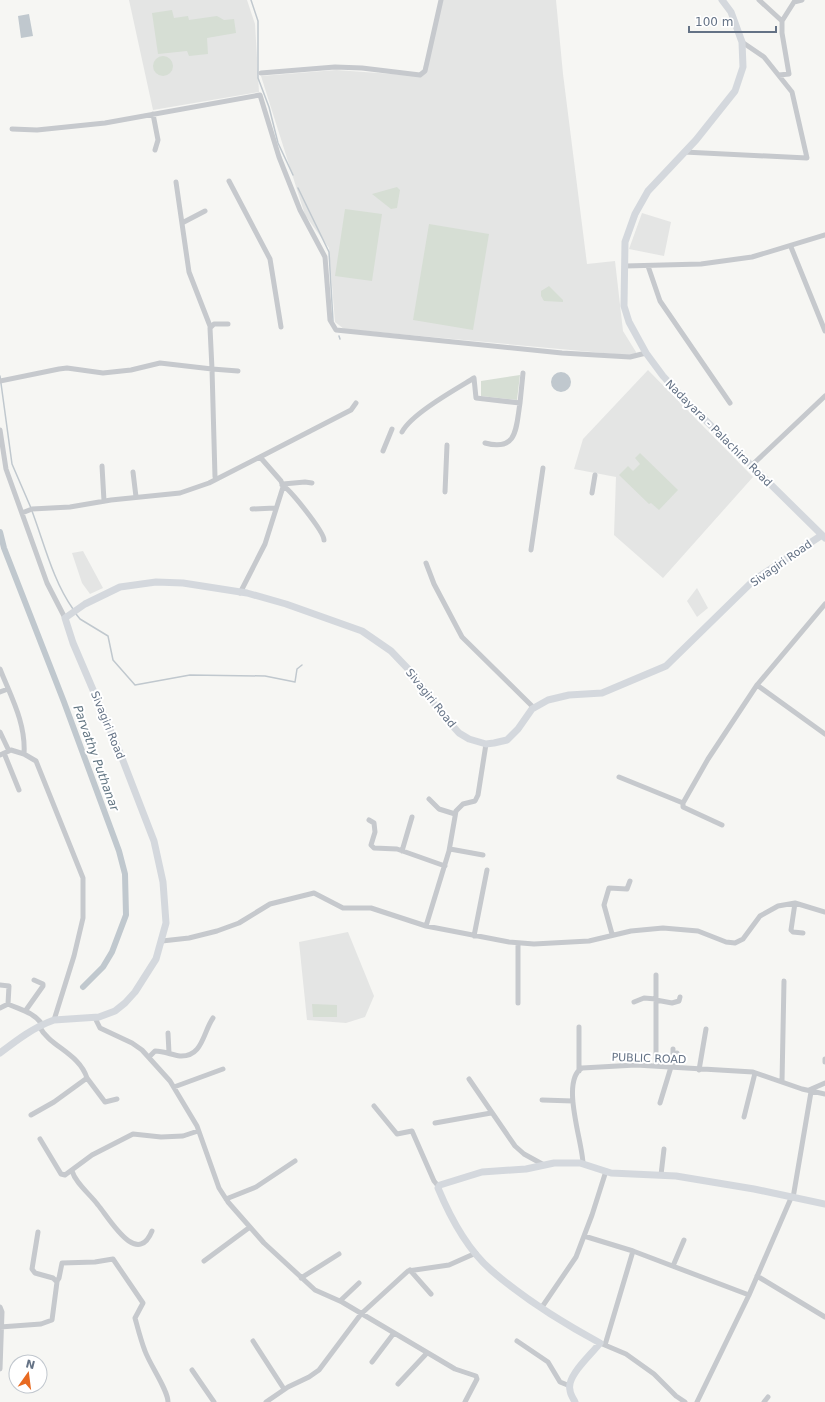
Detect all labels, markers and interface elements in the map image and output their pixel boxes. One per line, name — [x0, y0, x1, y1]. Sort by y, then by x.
scale bar — [689, 8, 776, 34]
text: 100 m — [695, 15, 733, 29]
street label: Nadayara - Palachira Road — [663, 377, 775, 489]
street label: Sivagiri Road — [748, 537, 815, 589]
street label: Sivagiri Road — [403, 666, 458, 730]
street label: Sivagiri Road — [88, 689, 127, 761]
water label: Parvathy Puthanar — [70, 703, 122, 814]
street label: PUBLIC ROAD — [611, 1051, 687, 1066]
north arrow — [8, 1354, 48, 1394]
text: N — [24, 1357, 36, 1372]

